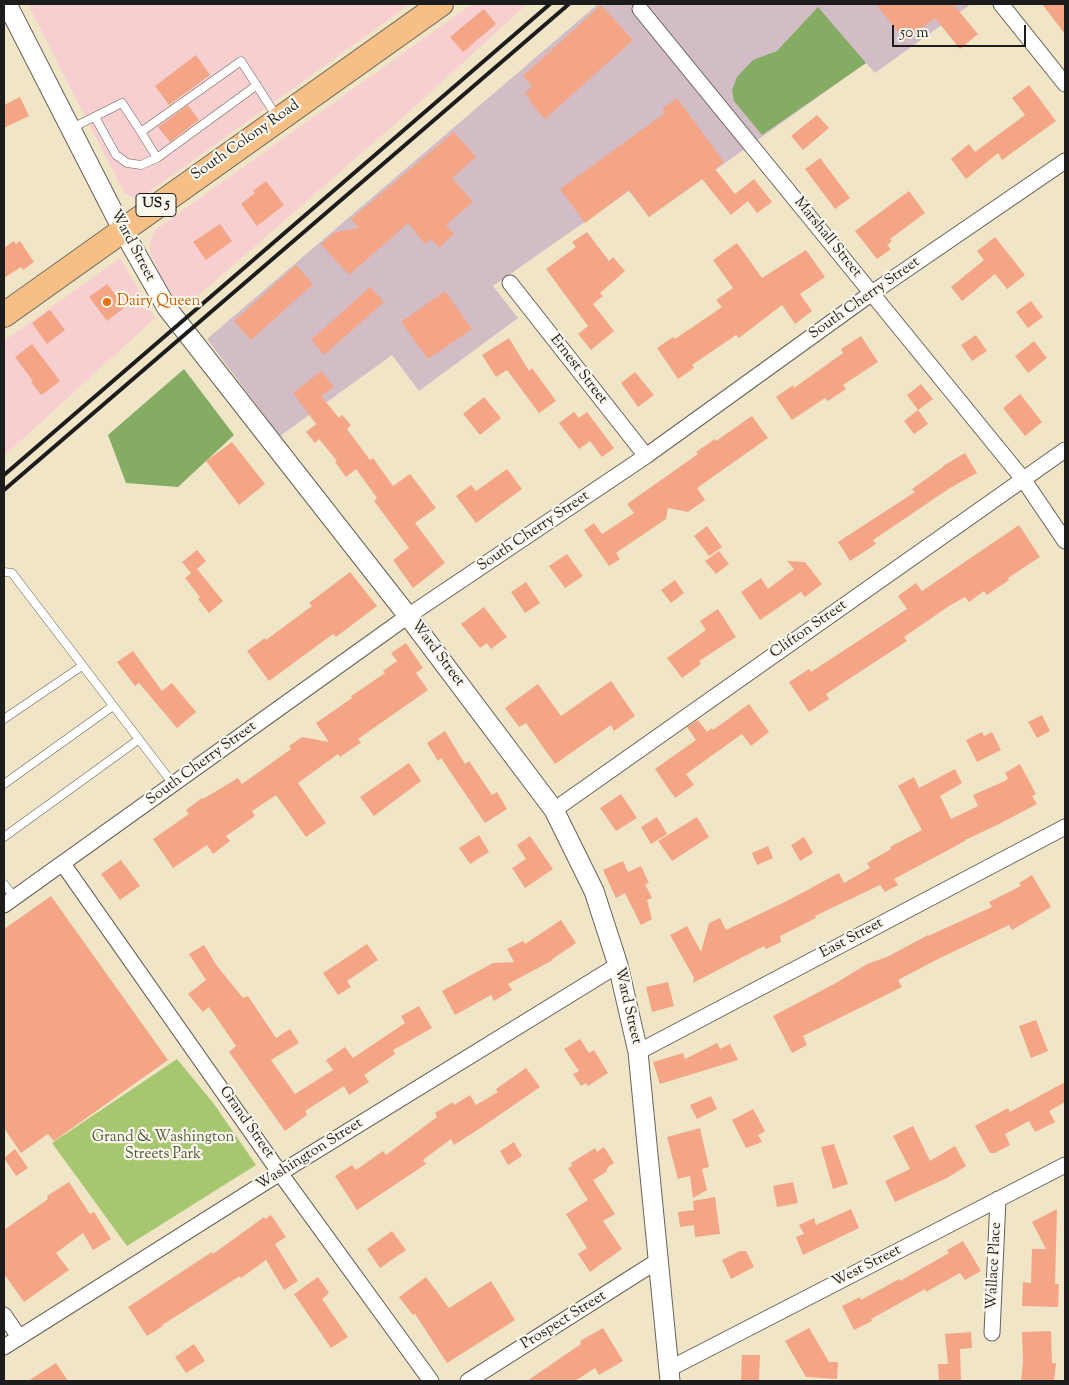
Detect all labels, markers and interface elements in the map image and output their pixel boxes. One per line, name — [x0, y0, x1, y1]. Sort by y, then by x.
scale bar — [894, 15, 1028, 47]
text: 50 m — [900, 23, 929, 44]
street label: South Colony Road — [189, 97, 303, 185]
road number: US 5 — [136, 194, 176, 216]
street label: Marshall Street — [789, 194, 865, 282]
street label: Ward Street — [106, 207, 158, 285]
street label: South Cherry Street — [806, 254, 924, 344]
place label: Dairy Queen — [117, 293, 200, 311]
marker: Dairy Queen — [101, 296, 113, 308]
street label: Ernest Street — [545, 332, 611, 408]
street label: South Cherry Street — [475, 488, 593, 576]
street label: Clifton Street — [767, 597, 851, 663]
street label: Ward Street — [406, 617, 468, 691]
street label: South Cherry Street — [144, 718, 260, 810]
street label: East Street — [817, 915, 887, 963]
street label: Ward Street — [609, 966, 645, 1046]
street label: Grand Street — [215, 1083, 277, 1163]
street label: Washington Street — [254, 1115, 366, 1195]
park label: Grand & Washington Streets Park — [92, 1129, 234, 1164]
street label: Wallace Place — [984, 1222, 1006, 1310]
street label: West Street — [829, 1242, 905, 1292]
street label: Prospect Street — [518, 1288, 610, 1354]

